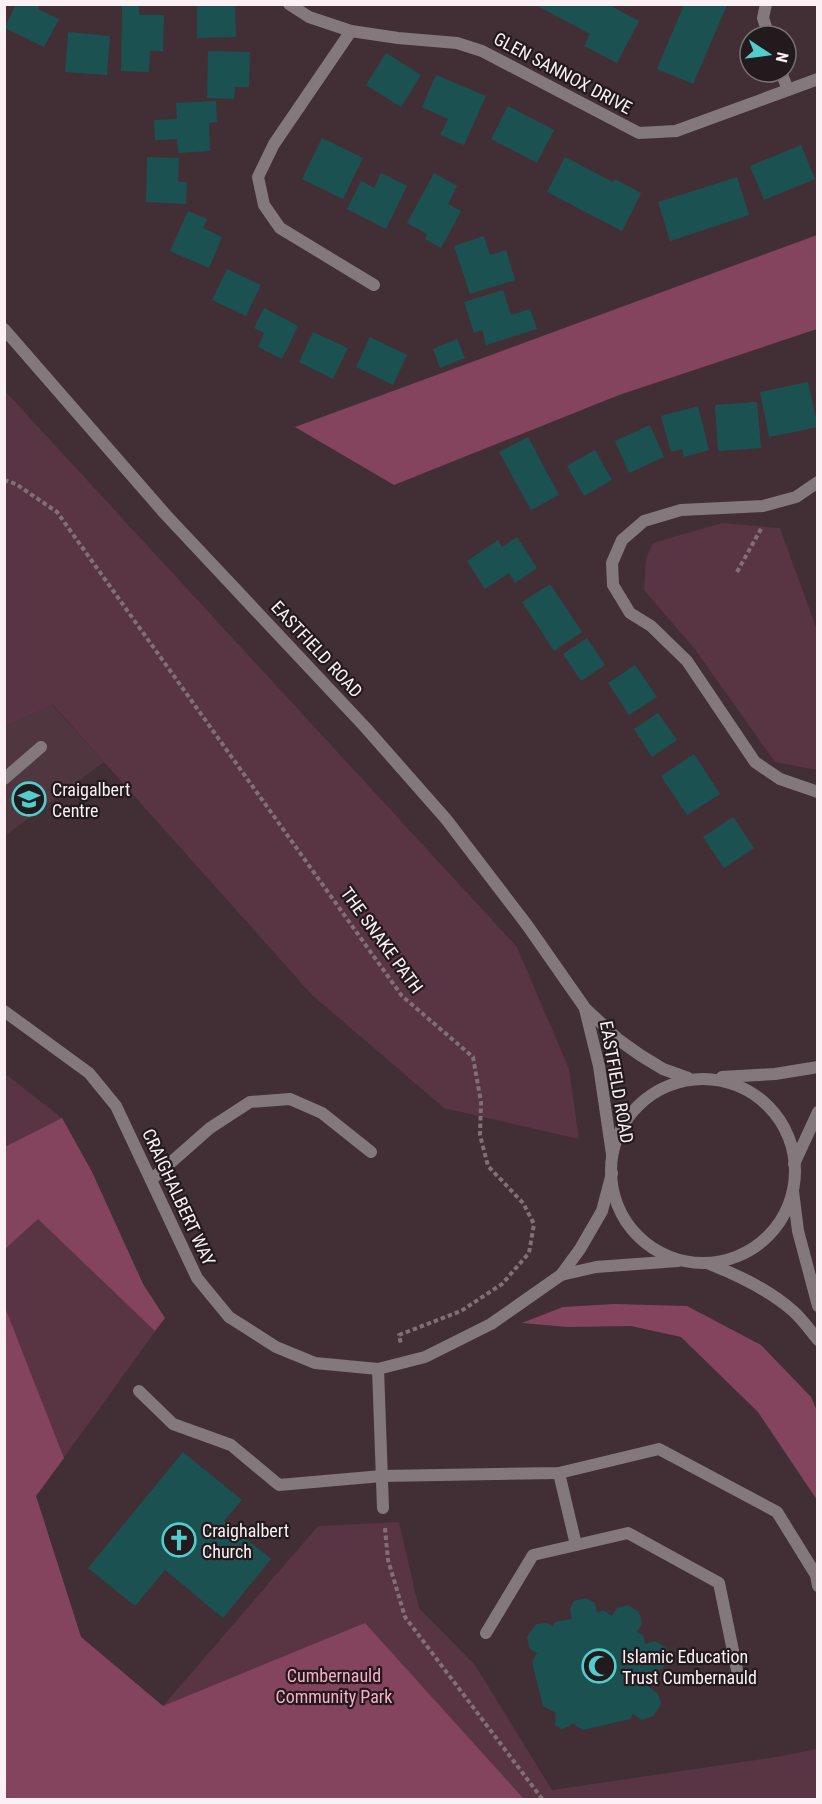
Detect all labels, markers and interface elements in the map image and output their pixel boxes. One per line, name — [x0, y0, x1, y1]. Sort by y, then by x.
north arrow — [738, 24, 798, 84]
street label: GLEN SANNOX DRIVE — [490, 28, 636, 118]
text: N — [772, 50, 792, 64]
street label: EASTFIELD ROAD — [267, 597, 367, 701]
place label: Craigalbert Centre — [52, 779, 130, 821]
school or university icon: Craigalbert Centre — [11, 781, 47, 817]
street label: THE SNAKE PATH — [336, 883, 428, 997]
street label: EASTFIELD ROAD — [596, 1019, 638, 1145]
street label: CRAIGHALBERT WAY — [138, 1125, 220, 1269]
place label: Craighalbert Church — [202, 1520, 289, 1562]
church icon: Craighalbert Church — [161, 1522, 197, 1558]
place label: Islamic Education Trust Cumbernauld — [622, 1646, 757, 1688]
mosque icon: Islamic Education Trust Cumbernauld — [581, 1648, 617, 1684]
park label: Cumbernauld Community Park — [276, 1665, 392, 1707]

